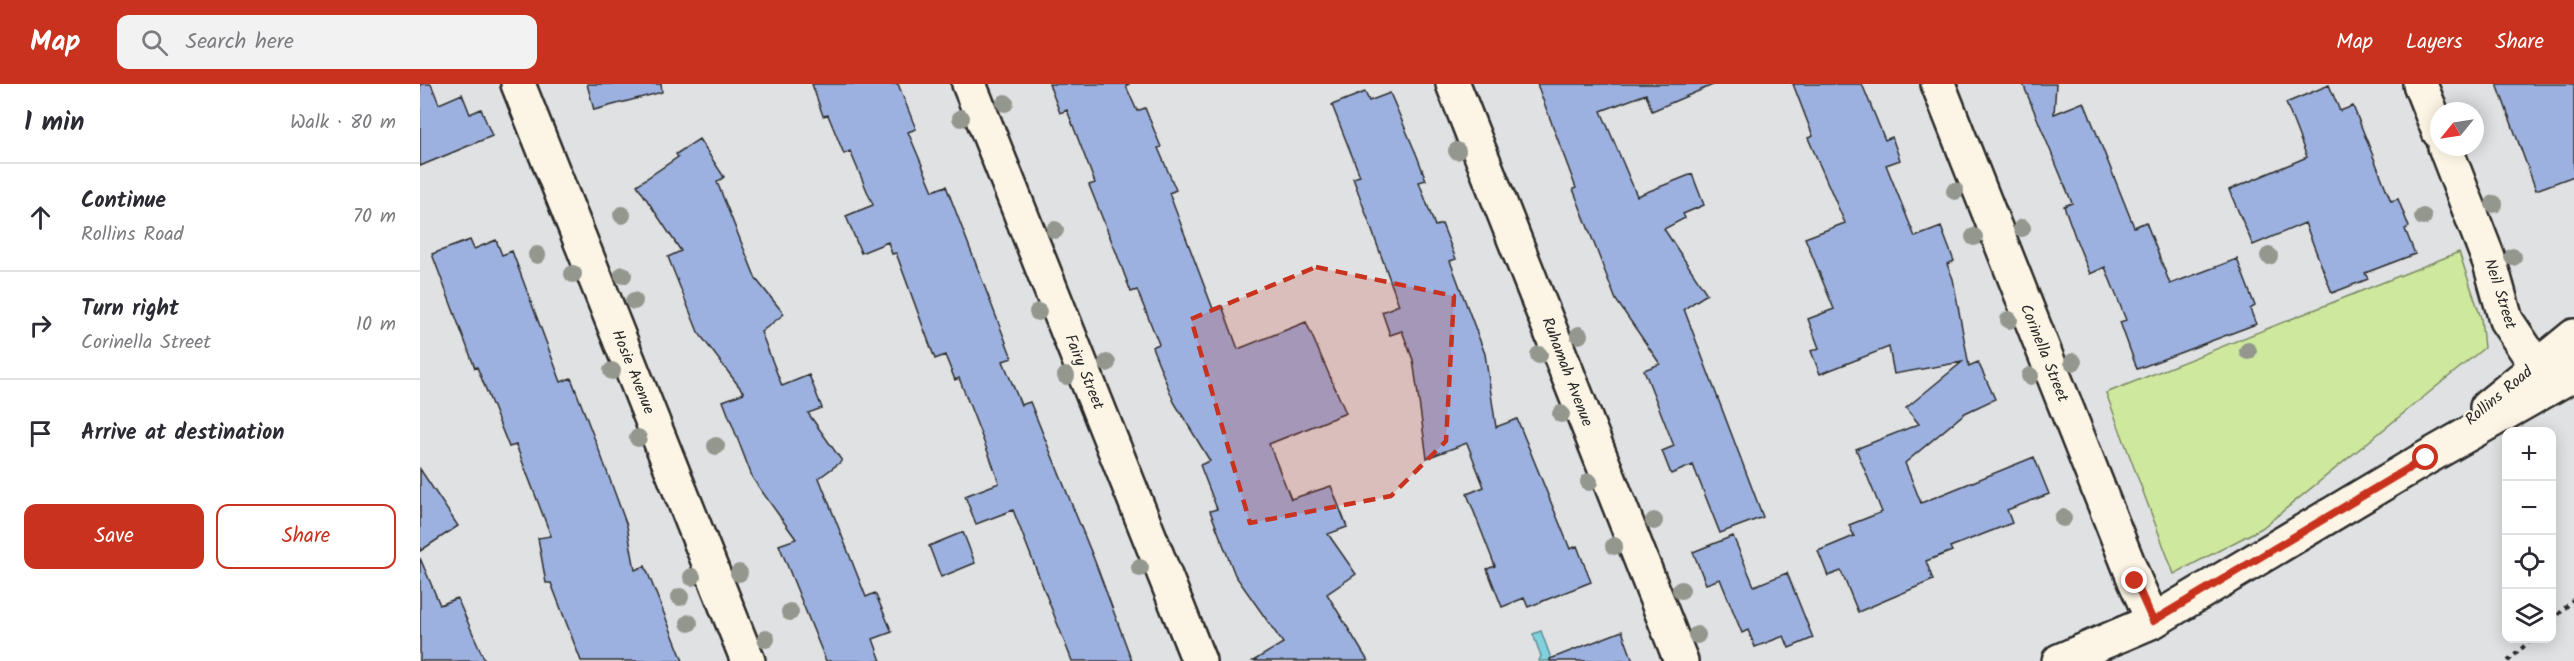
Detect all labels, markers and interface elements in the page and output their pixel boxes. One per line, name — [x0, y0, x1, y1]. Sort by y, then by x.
search box — [117, 15, 537, 69]
text: Map — [30, 20, 81, 65]
text: Search here — [186, 25, 294, 60]
icon: search — [138, 26, 171, 59]
text: Map — [2336, 26, 2373, 59]
text: Layers — [2406, 26, 2462, 59]
text: Share — [2495, 26, 2544, 59]
text: 1 min — [24, 102, 84, 144]
north arrow — [2430, 102, 2484, 156]
text: Walk · 80 m — [290, 107, 396, 139]
text: Continue — [81, 184, 166, 219]
icon: ahead — [24, 201, 57, 234]
text: 70 m — [353, 201, 396, 233]
text: Rollins Road — [81, 219, 184, 251]
street label: Neil Street — [2477, 256, 2523, 333]
text: Turn right — [81, 292, 179, 327]
street label: Corinella Street — [2013, 300, 2075, 407]
icon: right — [24, 309, 57, 342]
text: 10 m — [356, 309, 396, 341]
street label: Ruhamah Avenue — [1535, 314, 1599, 430]
street label: Hosie Avenue — [605, 326, 661, 418]
text: Corinella Street — [81, 327, 211, 359]
street label: Fairy Street — [1058, 330, 1111, 414]
street label: Rollins Road — [2460, 359, 2539, 432]
text: Arrive at destination — [81, 416, 284, 451]
icon: arrive — [24, 417, 57, 450]
map controls — [2502, 427, 2556, 643]
button: + — [2502, 427, 2556, 481]
route start — [2412, 444, 2438, 470]
button: − — [2502, 481, 2556, 535]
button: Save — [24, 504, 204, 569]
button: Share — [216, 504, 396, 569]
button: locate — [2502, 535, 2556, 589]
route end — [2121, 567, 2147, 593]
button: layers — [2502, 589, 2556, 643]

